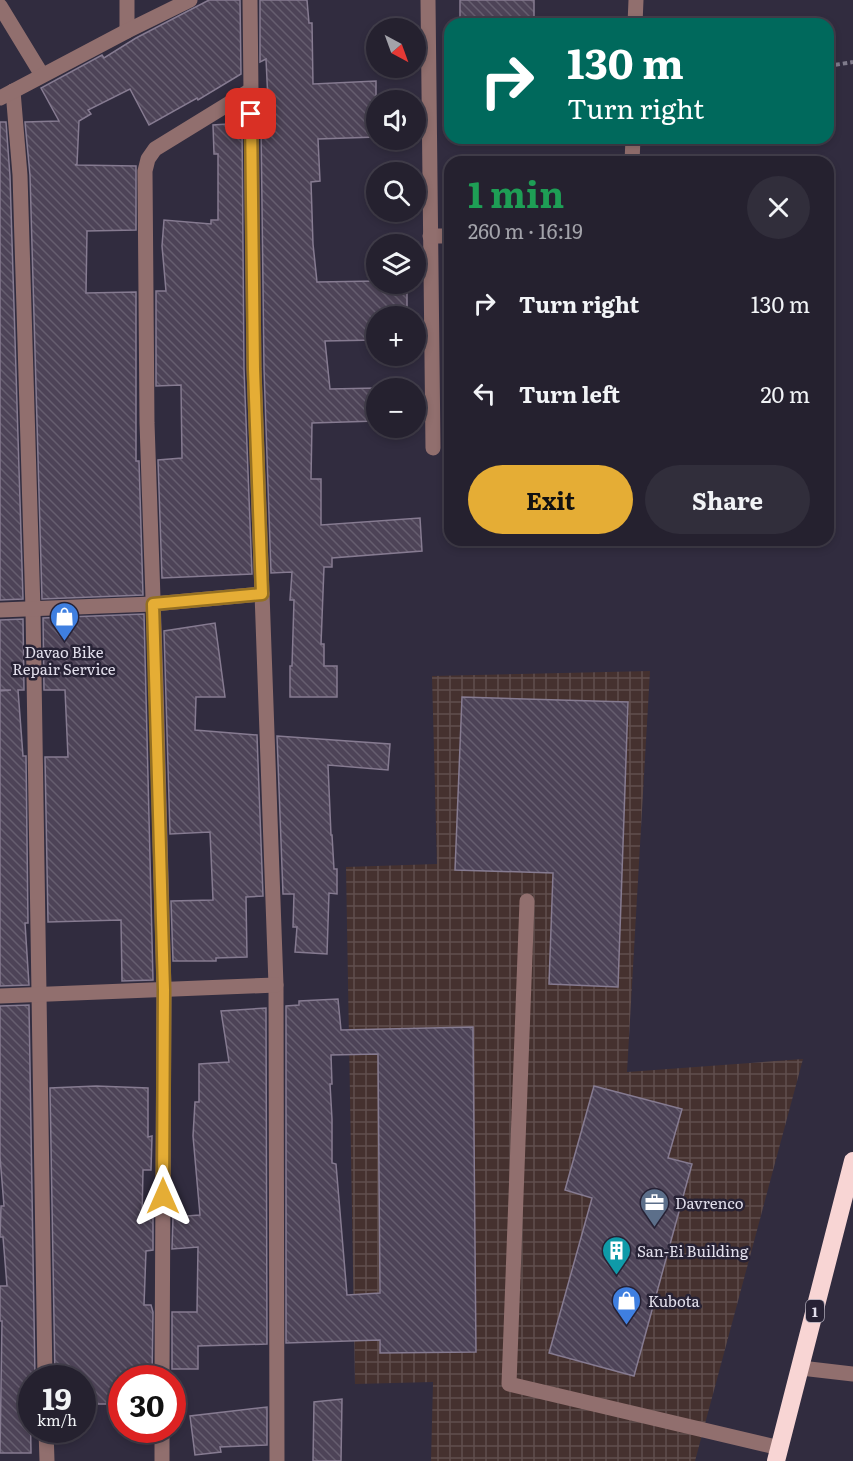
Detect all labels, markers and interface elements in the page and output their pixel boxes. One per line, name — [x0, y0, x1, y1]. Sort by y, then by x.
north arrow — [366, 18, 426, 78]
map controls — [366, 18, 426, 438]
text: 130 m — [567, 30, 684, 92]
icon: right — [468, 42, 546, 120]
text: Turn right — [567, 87, 704, 127]
pin — [225, 88, 276, 139]
button: sound — [366, 90, 426, 150]
icon: arrive — [234, 97, 267, 130]
button: search — [366, 162, 426, 222]
text: 1 min — [468, 166, 564, 219]
button: close — [747, 176, 810, 239]
text: 260 m · 16:19 — [468, 215, 583, 245]
button: layers — [366, 234, 426, 294]
icon: right — [468, 287, 501, 320]
text: Turn right — [519, 287, 639, 320]
text: 130 m — [751, 287, 810, 320]
button: + — [366, 306, 426, 366]
icon: left — [468, 377, 501, 410]
text: Turn left — [519, 377, 620, 410]
text: 20 m — [760, 377, 810, 410]
button: − — [366, 378, 426, 438]
button: Exit — [468, 465, 633, 534]
button: Share — [645, 465, 810, 534]
shop icon: Davao Bike Repair Service — [48, 600, 80, 642]
place label: Davao Bike Repair Service — [12, 640, 116, 680]
position arrow — [131, 1164, 195, 1228]
office icon: Davrenco — [638, 1186, 670, 1228]
place label: Davrenco — [675, 1191, 744, 1214]
building icon: San-Ei Building — [600, 1234, 632, 1276]
place label: San-Ei Building — [637, 1239, 749, 1262]
shop icon: Kubota — [611, 1284, 643, 1326]
place label: Kubota — [648, 1289, 700, 1312]
road number: 1 — [806, 1300, 824, 1322]
speed limit sign: 30 — [108, 1365, 186, 1443]
text: 19 — [42, 1375, 72, 1419]
text: km/h — [37, 1408, 77, 1431]

